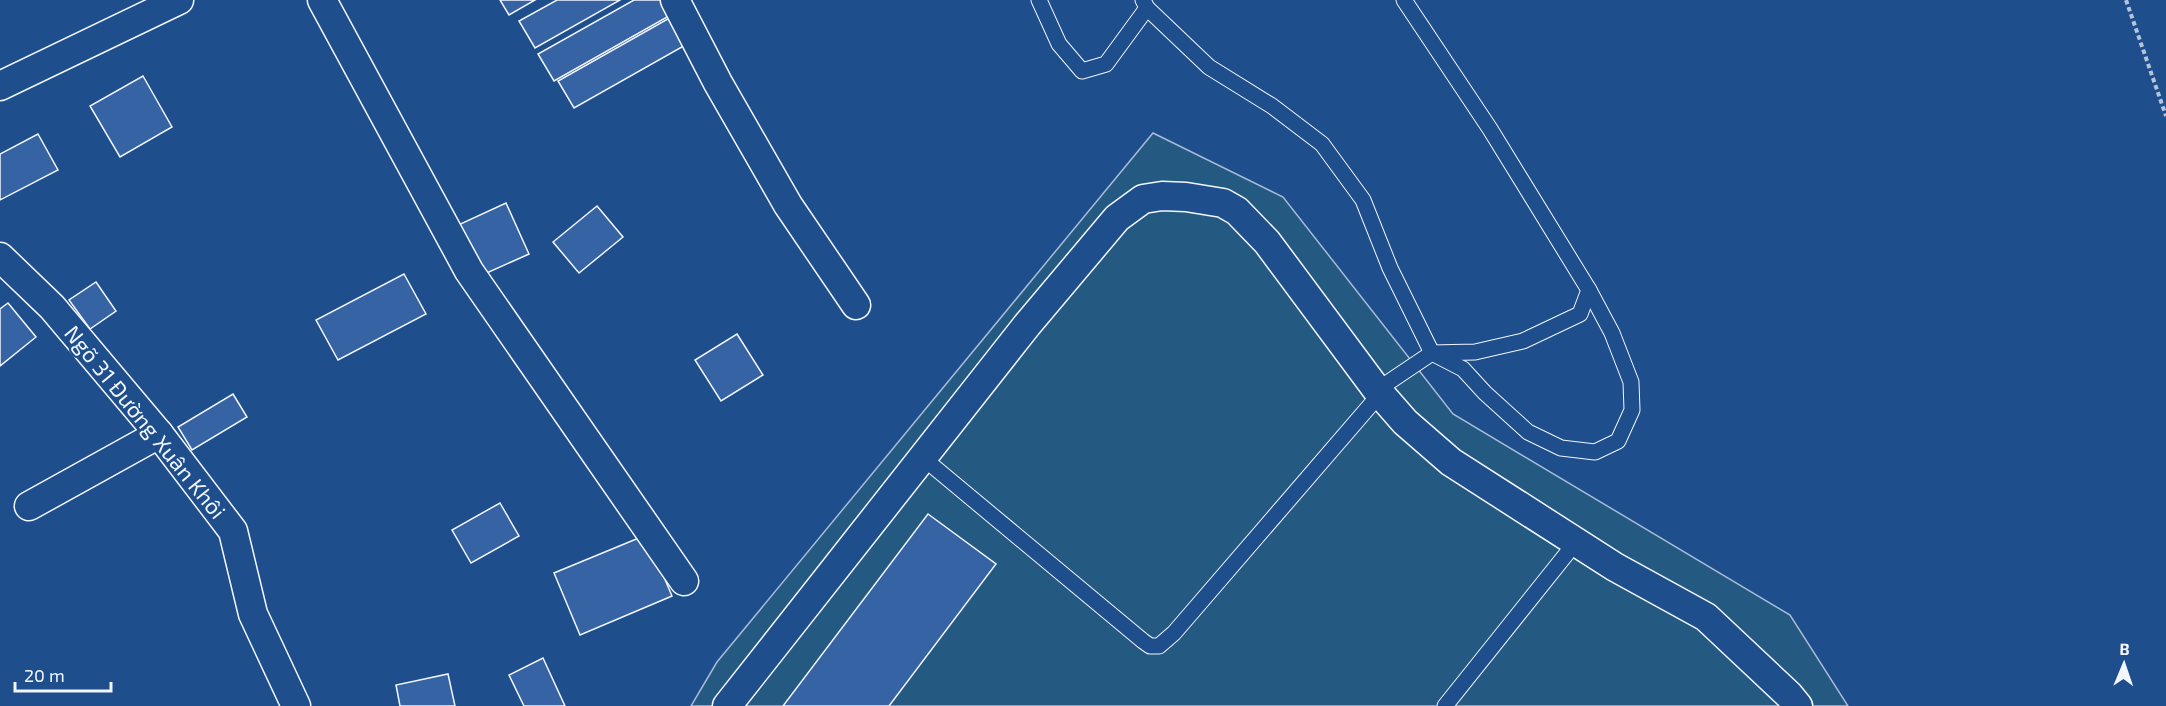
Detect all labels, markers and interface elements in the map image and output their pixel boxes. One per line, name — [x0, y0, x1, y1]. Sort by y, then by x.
street label: Ngõ 31 Đường Xuân Khôi — [60, 320, 232, 523]
north arrow — [2094, 634, 2154, 694]
text: B — [2119, 639, 2130, 658]
scale bar — [15, 655, 111, 693]
text: 20 m — [24, 664, 65, 686]

